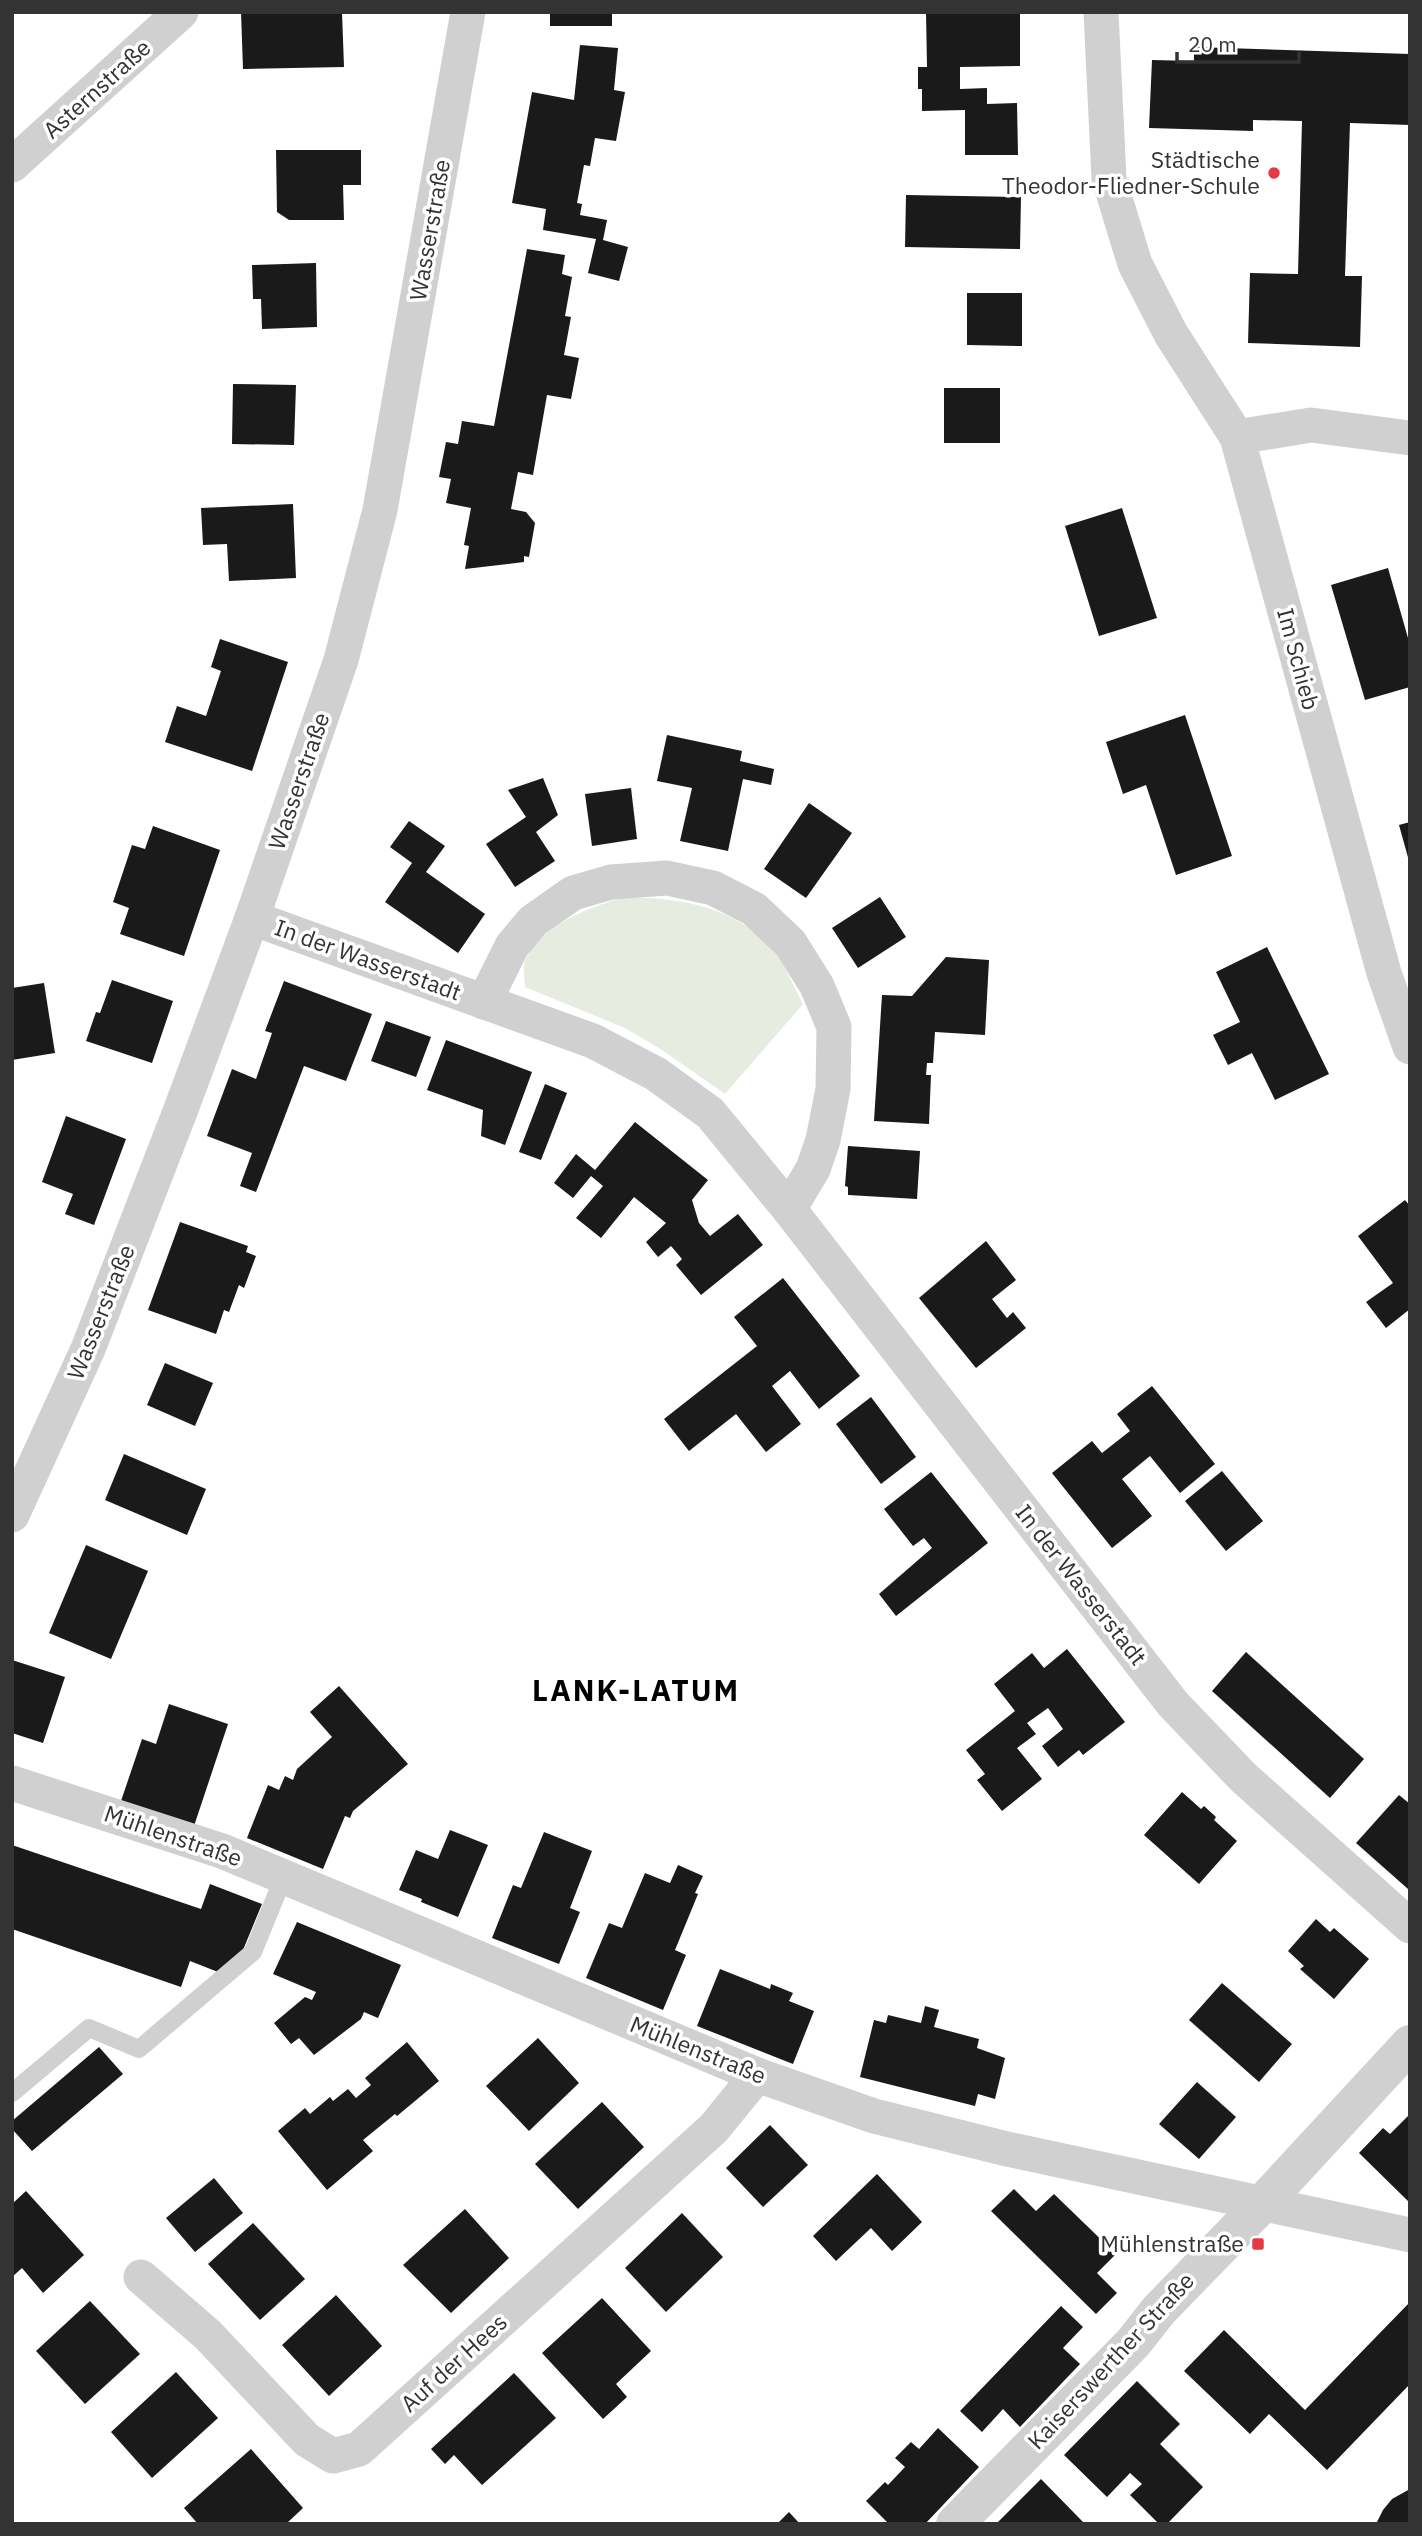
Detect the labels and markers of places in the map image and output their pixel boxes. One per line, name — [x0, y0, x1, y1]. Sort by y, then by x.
place label: Städtische Theodor-Fliedner-Schule — [1002, 144, 1260, 200]
marker: Städtische Theodor-Fliedner-Schule — [1266, 165, 1282, 181]
place label: Mühlenstraße — [1100, 2228, 1244, 2258]
marker: Mühlenstraße — [1250, 2236, 1266, 2252]

